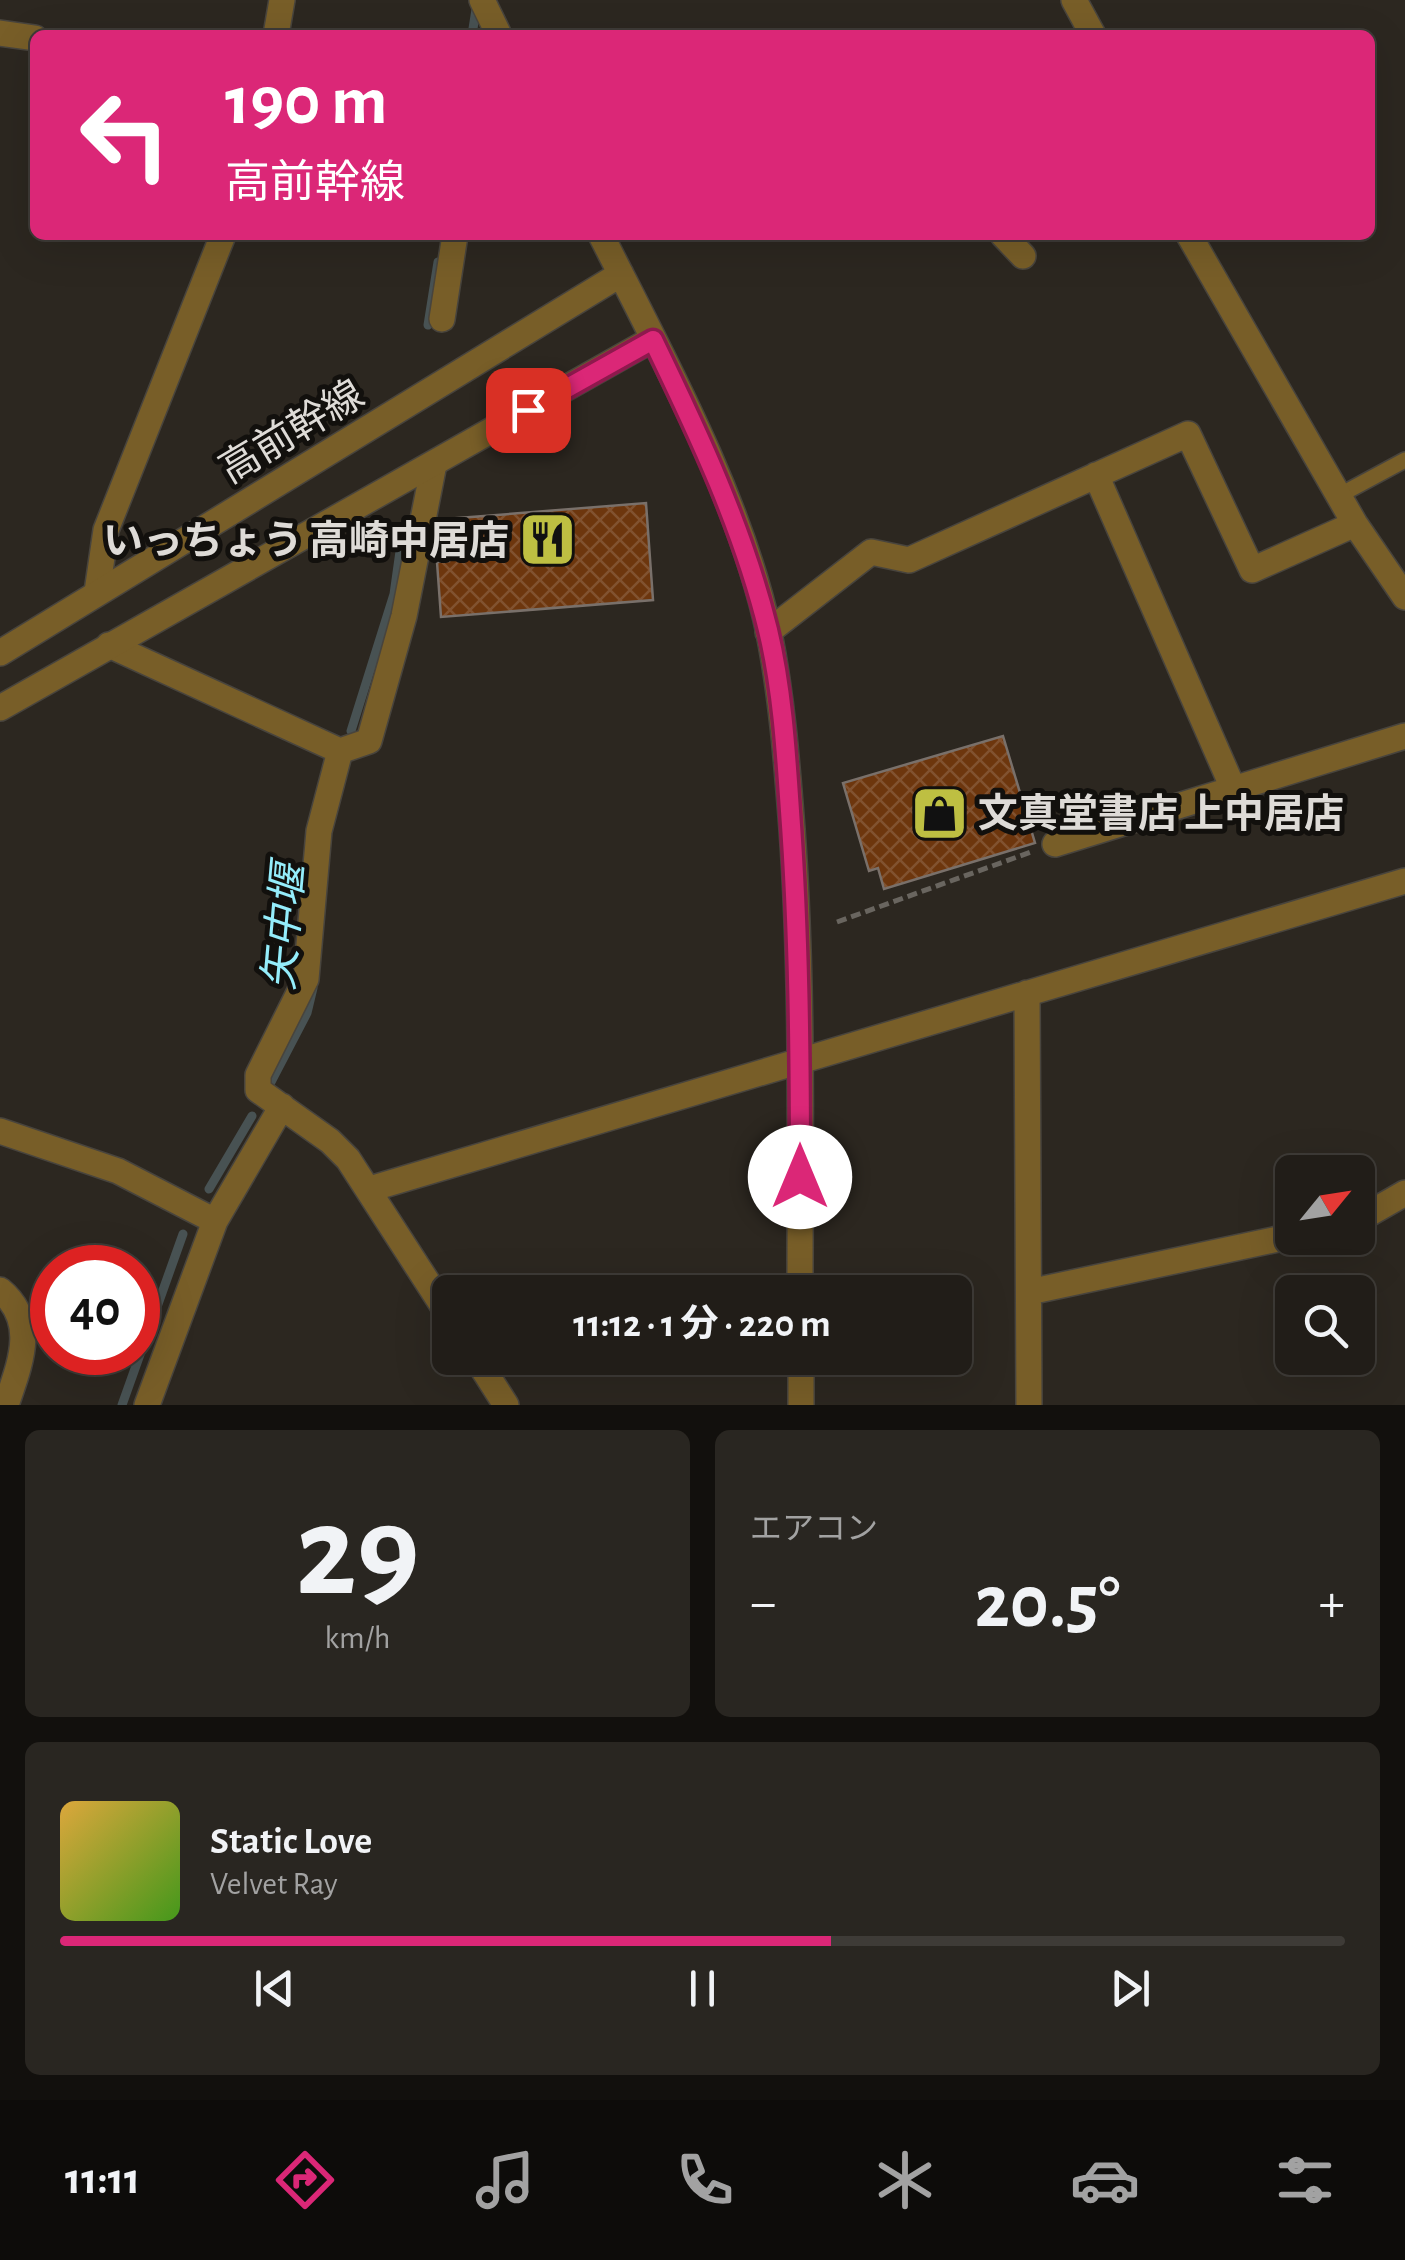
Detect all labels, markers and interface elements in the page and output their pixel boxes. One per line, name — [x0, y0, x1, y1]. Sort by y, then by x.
text: 190 m — [225, 67, 388, 137]
icon: left — [60, 70, 190, 200]
text: 高前幹線 — [225, 161, 405, 206]
pin — [486, 368, 571, 453]
street label: 高前幹線 — [212, 373, 371, 491]
icon: arrive — [501, 383, 556, 438]
restaurant icon: いっちょう 高崎中居店 — [518, 510, 578, 570]
place label: いっちょう 高崎中居店 — [103, 519, 509, 562]
shop icon: 文真堂書店 上中居店 — [909, 783, 969, 843]
place label: 文真堂書店 上中居店 — [978, 792, 1344, 835]
water label: 矢中堰 — [257, 855, 312, 992]
position arrow — [748, 1125, 852, 1229]
north arrow — [1275, 1155, 1375, 1255]
map controls — [1275, 1155, 1375, 1375]
speed limit sign: 40 — [30, 1245, 160, 1375]
button: search — [1275, 1275, 1375, 1375]
text: 11:12 · 1 分 · 220 m — [573, 1306, 831, 1344]
text: 29 — [295, 1489, 420, 1619]
text: エアコン — [750, 1513, 878, 1545]
text: 20.5° — [975, 1566, 1120, 1641]
text: − — [750, 1576, 776, 1631]
text: + — [1319, 1576, 1345, 1631]
text: km/h — [324, 1622, 391, 1654]
text: Static Love — [210, 1823, 372, 1861]
text: Velvet Ray — [210, 1868, 338, 1900]
icon: previous — [247, 1961, 302, 2016]
icon: pause — [675, 1961, 730, 2016]
icon: next — [1103, 1961, 1158, 2016]
icon: directions — [270, 2145, 340, 2215]
icon: music — [470, 2145, 540, 2215]
icon: phone — [670, 2145, 740, 2215]
icon: climate — [870, 2145, 940, 2215]
icon: car — [1070, 2145, 1140, 2215]
icon: filters — [1270, 2145, 1340, 2215]
text: 11:11 — [65, 2157, 140, 2202]

